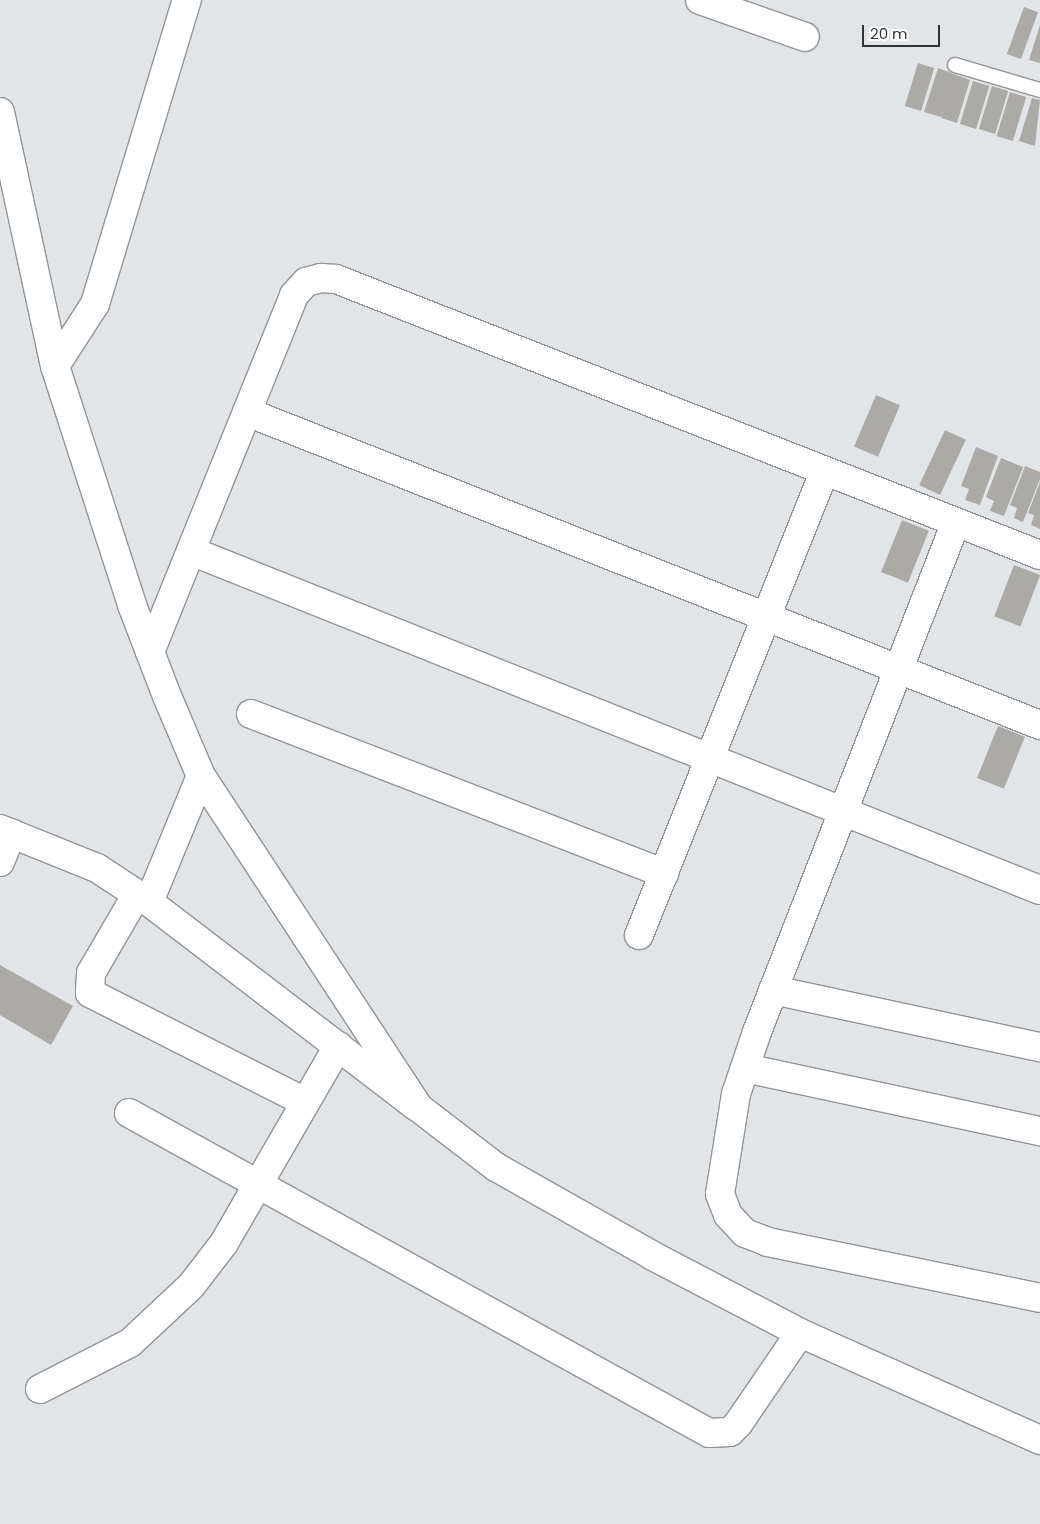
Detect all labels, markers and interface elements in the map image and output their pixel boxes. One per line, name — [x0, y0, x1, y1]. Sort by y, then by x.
scale bar — [865, 15, 942, 47]
text: 20 m — [870, 23, 908, 44]

